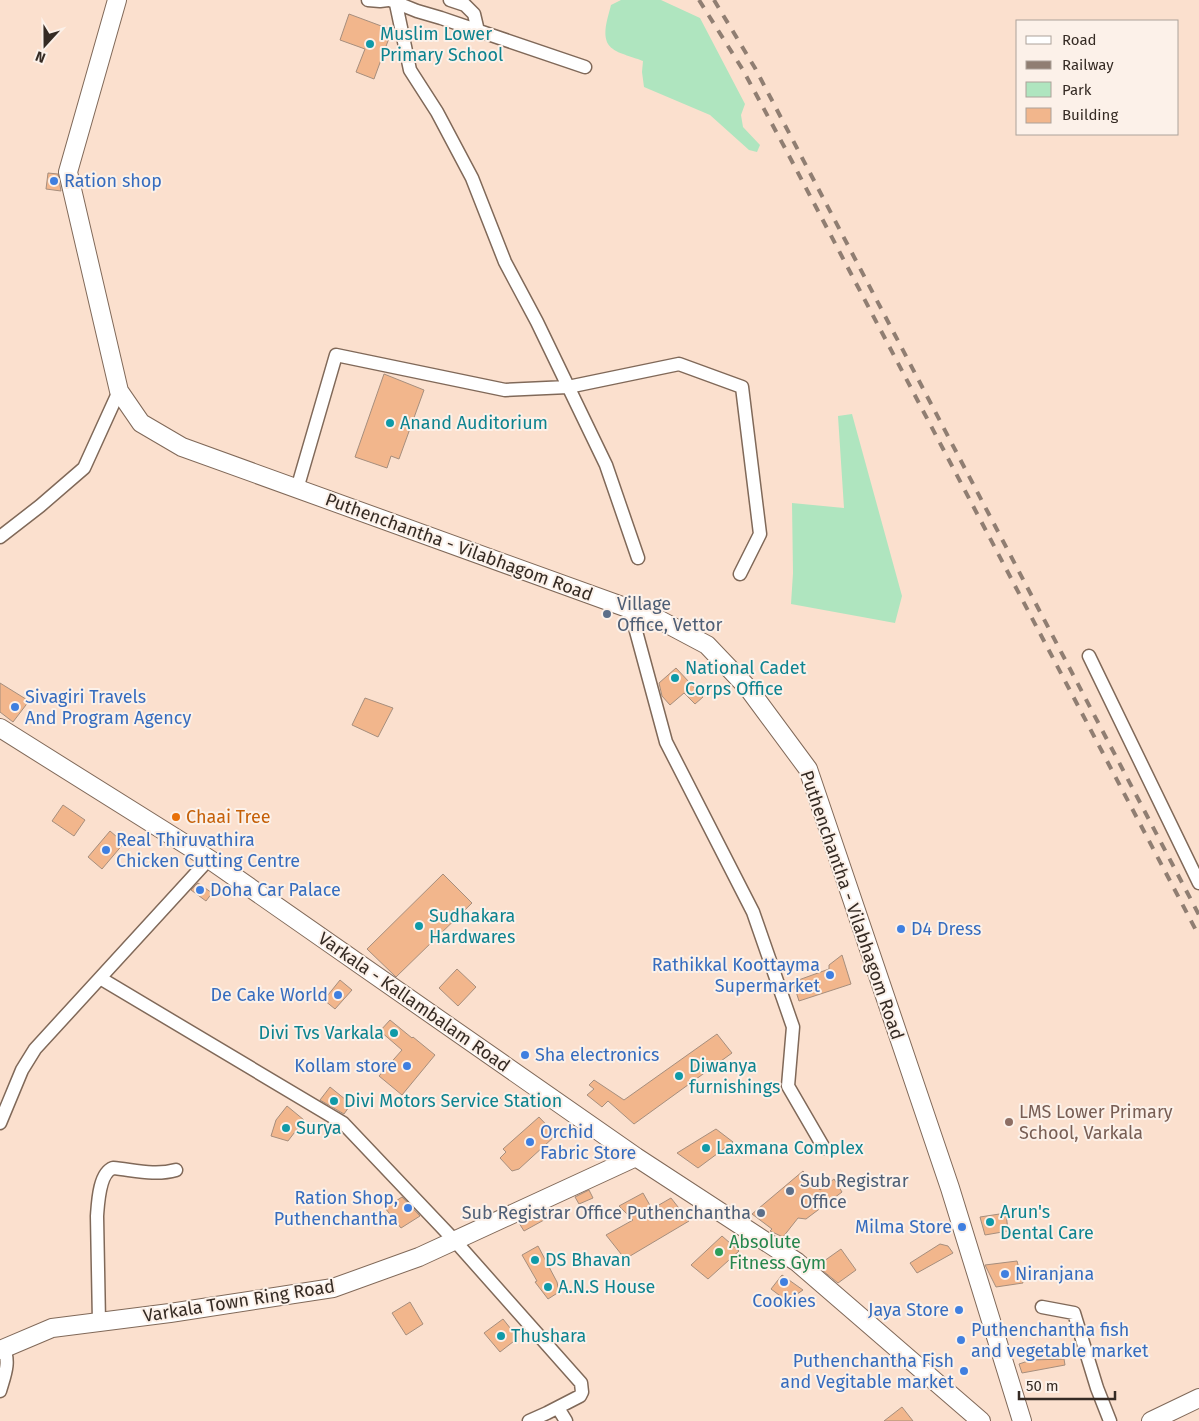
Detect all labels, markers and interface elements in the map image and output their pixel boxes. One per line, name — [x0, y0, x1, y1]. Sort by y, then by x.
north arrow — [20, 20, 70, 70]
legend — [1016, 20, 1179, 135]
place label: Muslim Lower Primary School — [380, 23, 503, 66]
text: Road — [1062, 31, 1097, 49]
marker: Muslim Lower Primary School — [364, 38, 376, 50]
text: N — [33, 47, 48, 66]
text: Railway — [1062, 56, 1114, 74]
text: Park — [1062, 81, 1092, 99]
text: Building — [1062, 106, 1118, 124]
place label: Ration shop — [64, 170, 162, 192]
marker: Ration shop — [48, 175, 60, 187]
place label: Anand Auditorium — [400, 412, 548, 434]
marker: Anand Auditorium — [384, 417, 396, 429]
street label: Puthenchantha - Vilabhagom Road — [322, 488, 596, 606]
place label: Village Office, Vettor — [617, 593, 722, 636]
marker: Village Office, Vettor — [601, 608, 613, 620]
place label: National Cadet Corps Office — [685, 657, 807, 700]
marker: National Cadet Corps Office — [669, 672, 681, 684]
place label: Sivagiri Travels And Program Agency — [25, 686, 191, 729]
marker: Sivagiri Travels And Program Agency — [9, 701, 21, 713]
street label: Puthenchantha - Vilabhagom Road — [796, 768, 908, 1042]
place label: Chaai Tree — [186, 806, 271, 828]
marker: Chaai Tree — [170, 811, 182, 823]
place label: Real Thiruvathira Chicken Cutting Centre — [116, 829, 300, 872]
marker: Real Thiruvathira Chicken Cutting Centre — [100, 844, 112, 856]
place label: Doha Car Palace — [210, 879, 341, 901]
marker: Doha Car Palace — [194, 884, 206, 896]
place label: Sudhakara Hardwares — [429, 905, 515, 948]
place label: D4 Dress — [911, 918, 981, 940]
marker: Sudhakara Hardwares — [413, 920, 425, 932]
marker: D4 Dress — [895, 923, 907, 935]
street label: Varkala - Kallambalam Road — [314, 927, 514, 1077]
place label: Rathikkal Koottayma Supermarket — [652, 954, 820, 997]
marker: Rathikkal Koottayma Supermarket — [824, 969, 836, 981]
place label: De Cake World — [210, 984, 328, 1006]
marker: De Cake World — [332, 989, 344, 1001]
place label: Divi Tvs Varkala — [259, 1022, 384, 1044]
marker: Divi Tvs Varkala — [388, 1027, 400, 1039]
place label: Sha electronics — [535, 1044, 659, 1066]
marker: Sha electronics — [519, 1049, 531, 1061]
place label: Kollam store — [294, 1055, 397, 1077]
place label: Diwanya furnishings — [689, 1055, 780, 1098]
marker: Kollam store — [401, 1060, 413, 1072]
marker: Diwanya furnishings — [673, 1070, 685, 1082]
place label: Divi Motors Service Station — [344, 1090, 562, 1112]
marker: Divi Motors Service Station — [328, 1095, 340, 1107]
place label: LMS Lower Primary School, Varkala — [1019, 1101, 1173, 1144]
marker: LMS Lower Primary School, Varkala — [1003, 1116, 1015, 1128]
place label: Surya — [296, 1117, 342, 1139]
place label: Orchid Fabric Store — [540, 1121, 636, 1164]
marker: Surya — [280, 1122, 292, 1134]
marker: Orchid Fabric Store — [524, 1136, 536, 1148]
place label: Laxmana Complex — [716, 1137, 864, 1159]
marker: Laxmana Complex — [700, 1142, 712, 1154]
place label: Sub Registrar Office — [800, 1170, 909, 1213]
marker: Sub Registrar Office — [784, 1185, 796, 1197]
place label: Ration Shop, Puthenchantha — [274, 1187, 398, 1230]
place label: Arun's Dental Care — [1000, 1201, 1094, 1244]
marker: Ration Shop, Puthenchantha — [402, 1202, 414, 1214]
place label: Sub Registrar Office Puthenchantha — [462, 1202, 751, 1224]
marker: Sub Registrar Office Puthenchantha — [755, 1207, 767, 1219]
place label: Milma Store — [855, 1216, 952, 1238]
marker: Arun's Dental Care — [984, 1216, 996, 1228]
marker: Milma Store — [956, 1221, 968, 1233]
place label: Absolute Fitness Gym — [729, 1231, 826, 1274]
marker: Absolute Fitness Gym — [713, 1246, 725, 1258]
place label: DS Bhavan — [545, 1249, 631, 1271]
marker: DS Bhavan — [529, 1254, 541, 1266]
place label: Niranjana — [1015, 1263, 1094, 1285]
marker: Niranjana — [999, 1268, 1011, 1280]
street label: Varkala Town Ring Road — [142, 1275, 336, 1327]
place label: A.N.S House — [558, 1276, 655, 1298]
marker: Cookies — [778, 1276, 790, 1288]
marker: A.N.S House — [542, 1281, 554, 1293]
place label: Cookies — [752, 1290, 816, 1312]
place label: Jaya Store — [868, 1299, 949, 1321]
marker: Jaya Store — [953, 1304, 965, 1316]
place label: Puthenchantha fish and vegetable market — [971, 1319, 1149, 1362]
place label: Thushara — [511, 1325, 586, 1347]
marker: Thushara — [495, 1330, 507, 1342]
marker: Puthenchantha fish and vegetable market — [955, 1334, 967, 1346]
place label: Puthenchantha Fish and Vegitable market — [780, 1350, 954, 1393]
marker: Puthenchantha Fish and Vegitable market — [958, 1365, 970, 1377]
scale bar — [1019, 1368, 1115, 1400]
text: 50 m — [1026, 1377, 1059, 1395]

